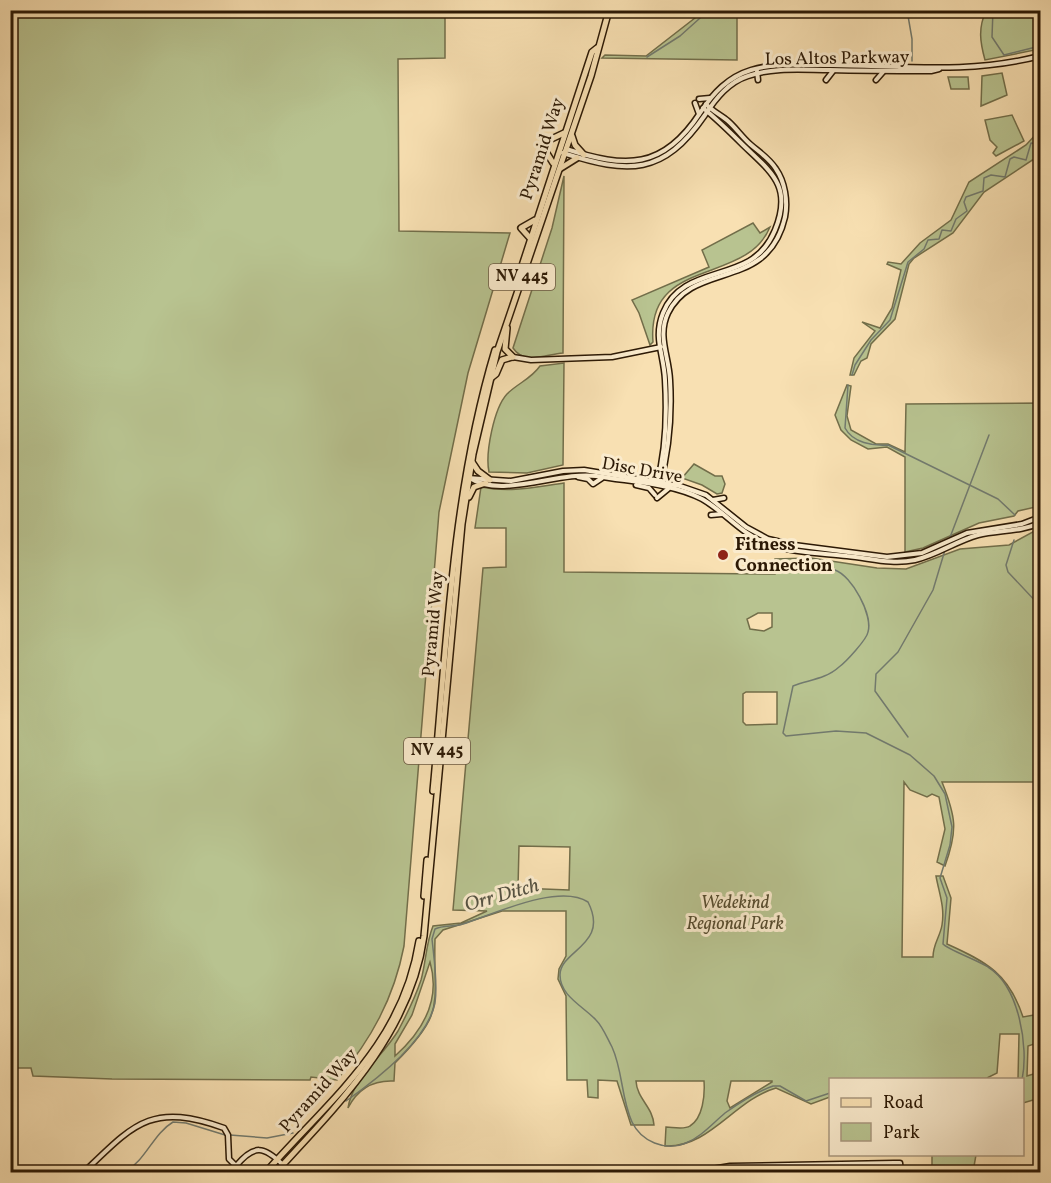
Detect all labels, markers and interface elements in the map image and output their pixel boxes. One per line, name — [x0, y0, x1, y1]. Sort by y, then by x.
street label: Los Altos Parkway — [764, 45, 910, 73]
street label: Pyramid Way — [515, 94, 571, 203]
road number: NV 445 — [489, 264, 555, 290]
street label: Disc Drive — [600, 452, 684, 490]
place label: Fitness Connection — [735, 533, 833, 579]
marker: Fitness Connection — [716, 548, 730, 562]
street label: Pyramid Way — [417, 570, 451, 678]
road number: NV 445 — [404, 738, 470, 764]
water label: Orr Ditch — [461, 872, 543, 920]
park label: Wedekind Regional Park — [686, 891, 784, 937]
street label: Pyramid Way — [274, 1043, 364, 1139]
legend — [829, 1078, 1024, 1156]
text: Road — [883, 1091, 924, 1116]
text: Park — [883, 1121, 920, 1146]

